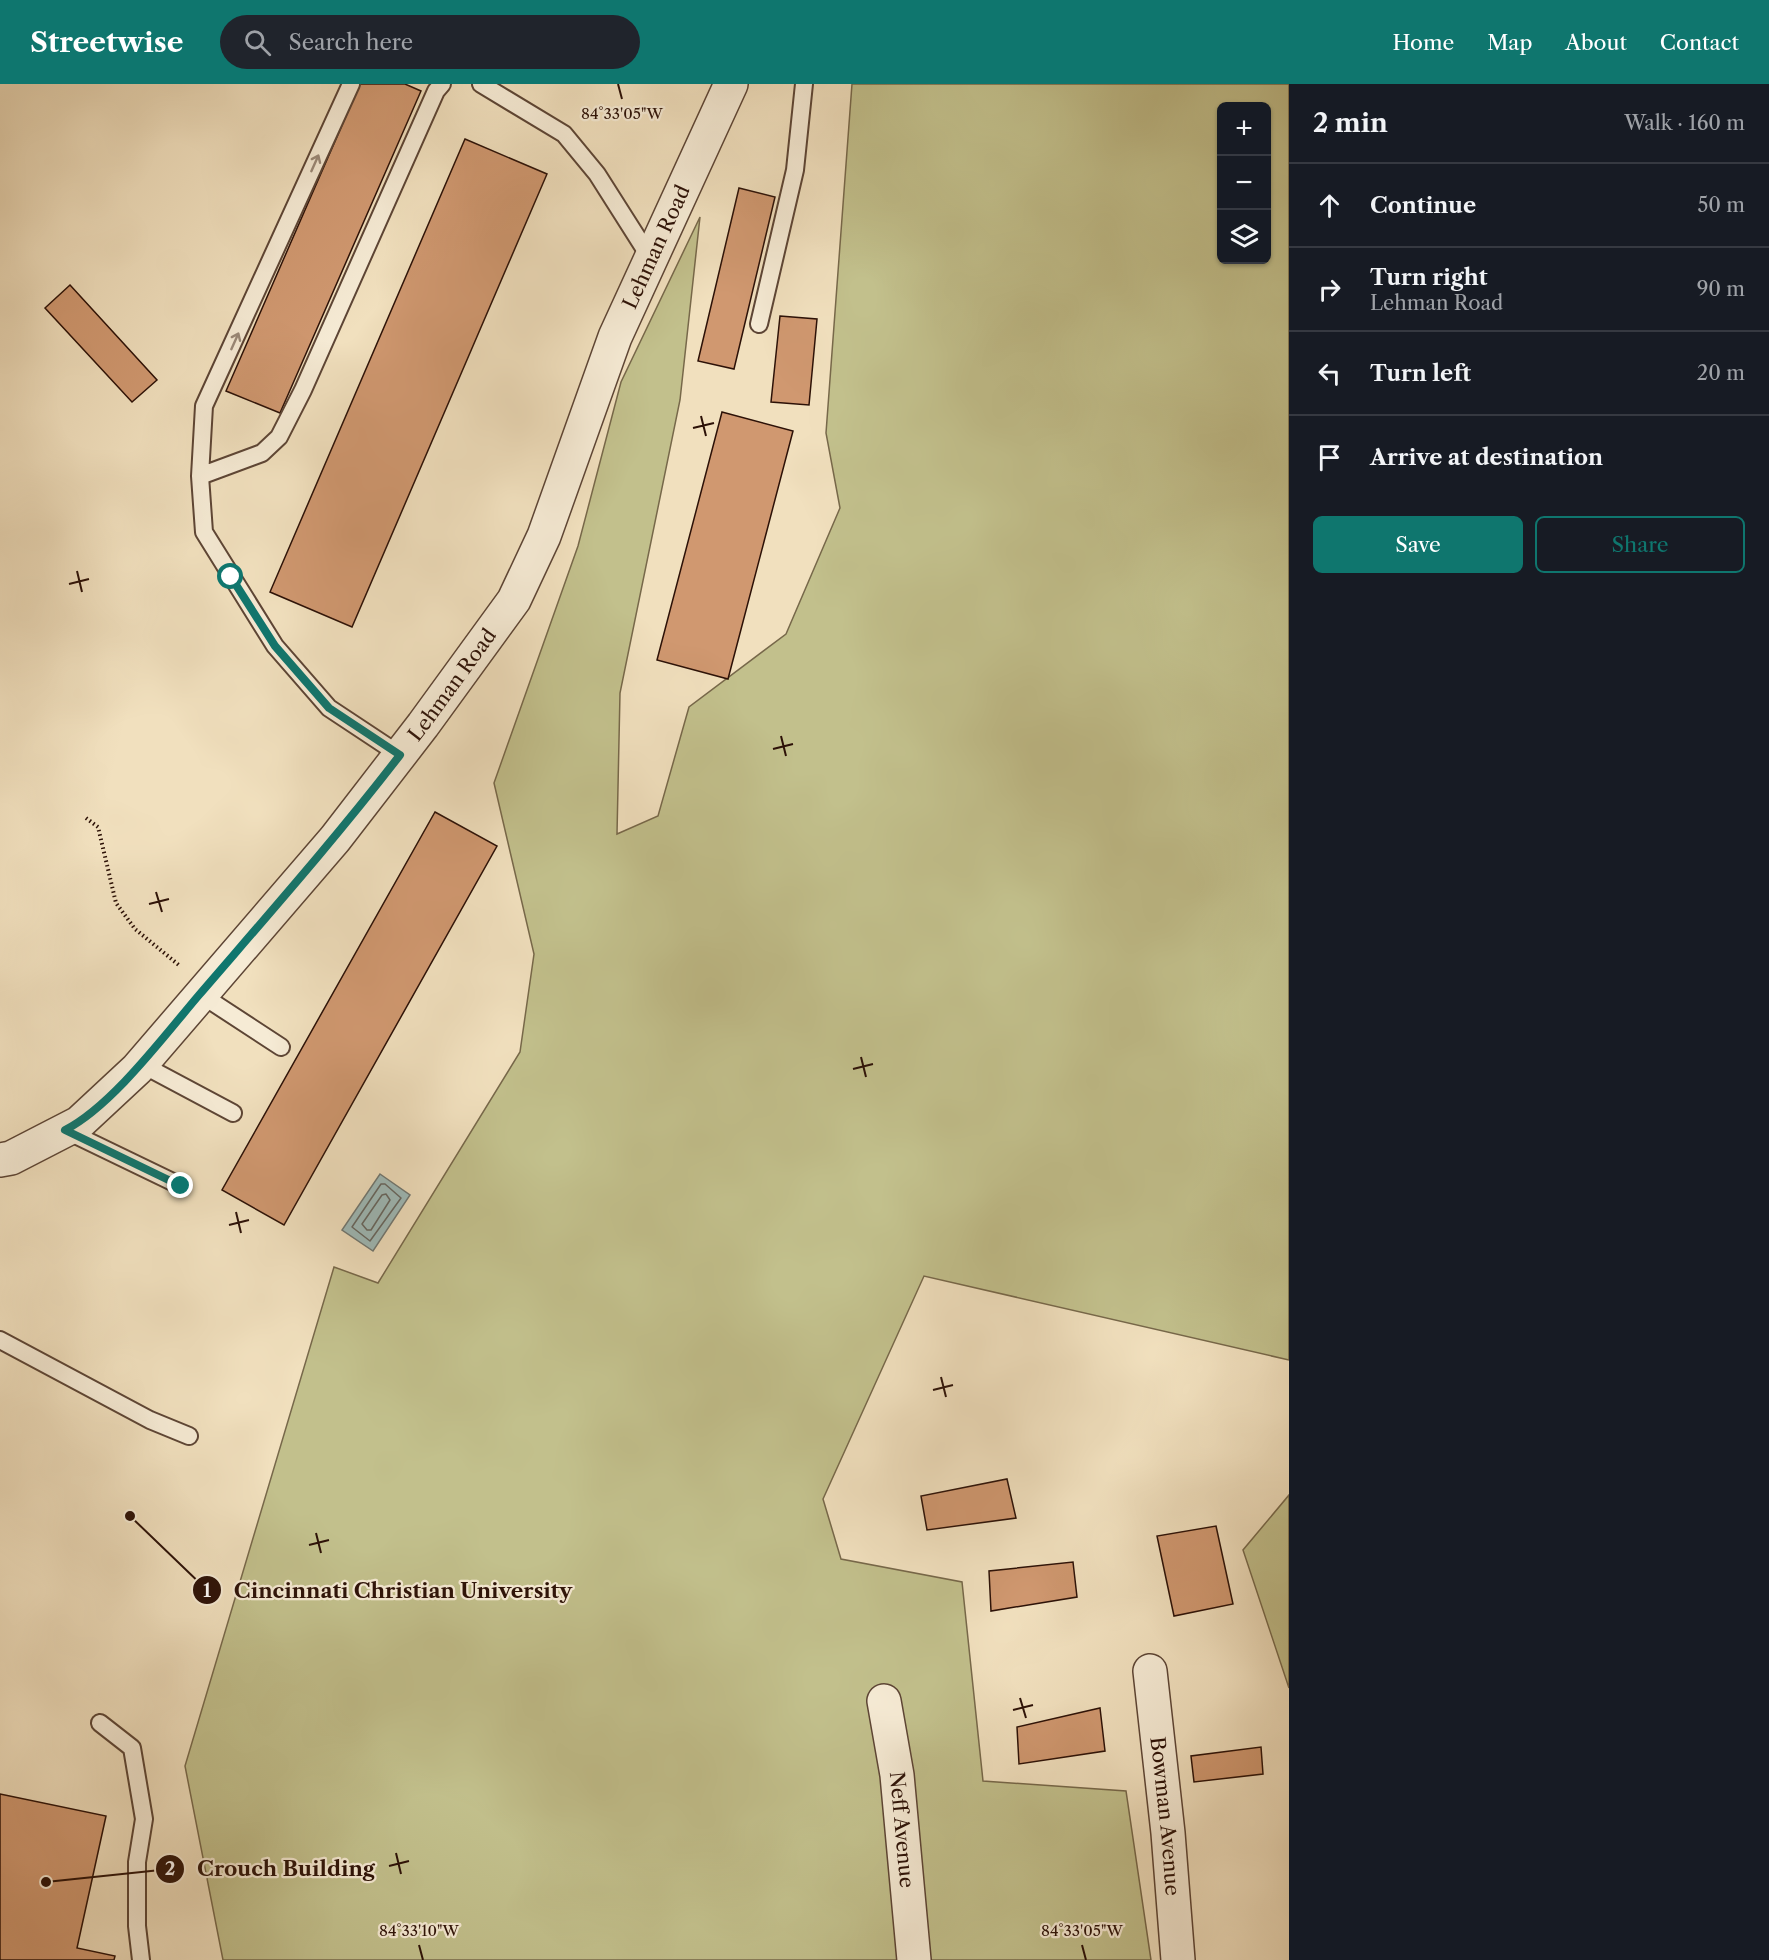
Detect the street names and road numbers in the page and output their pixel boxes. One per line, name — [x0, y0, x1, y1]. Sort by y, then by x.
street label: Lehman Road — [618, 181, 695, 313]
street label: Lehman Road — [403, 624, 501, 746]
street label: Bowman Avenue — [1145, 1735, 1185, 1897]
street label: Neff Avenue — [885, 1770, 919, 1889]

